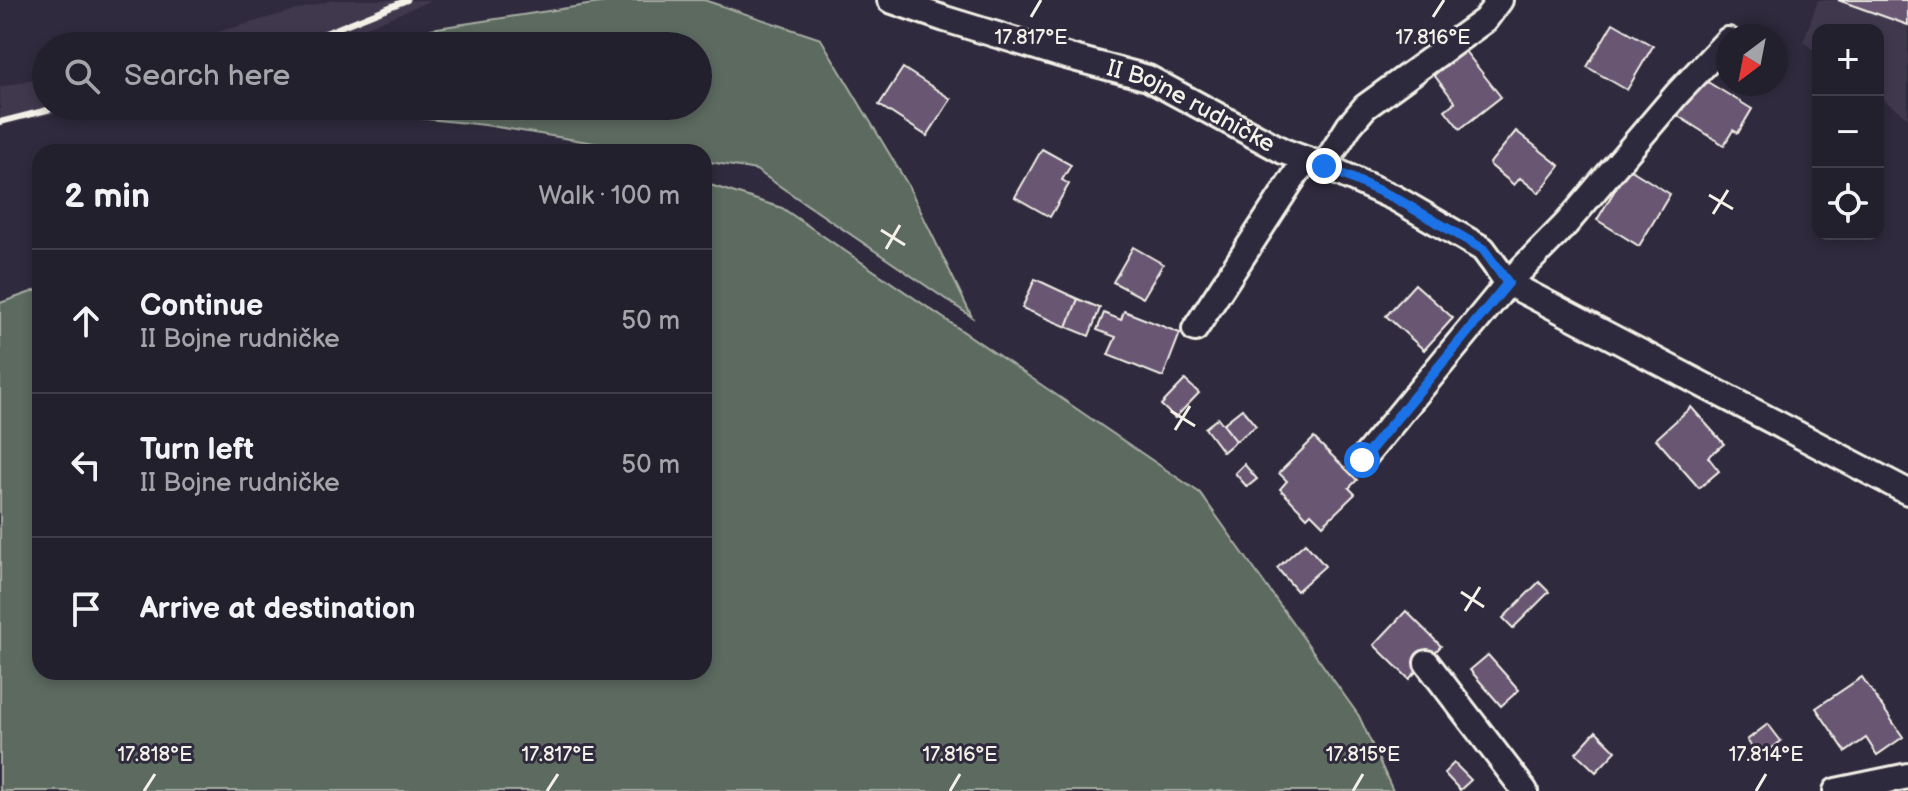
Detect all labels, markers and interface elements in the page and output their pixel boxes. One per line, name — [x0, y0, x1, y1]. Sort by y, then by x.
north arrow — [1716, 24, 1788, 96]
map controls — [1812, 24, 1884, 240]
button: + — [1812, 24, 1884, 96]
text: 17.817°E — [994, 26, 1068, 50]
text: 17.816°E — [1395, 26, 1471, 50]
search box — [32, 32, 712, 120]
icon: search — [60, 54, 104, 98]
street label: II Bojne rudničke — [1104, 54, 1280, 159]
text: Search here — [124, 58, 290, 94]
button: − — [1812, 96, 1884, 168]
route end — [1306, 148, 1342, 184]
button: locate — [1812, 168, 1884, 240]
text: 2 min — [64, 176, 150, 217]
text: Walk · 100 m — [538, 181, 680, 212]
text: Continue — [140, 288, 263, 324]
icon: ahead — [64, 299, 108, 343]
text: 50 m — [621, 306, 680, 337]
text: II Bojne rudničke — [140, 324, 340, 355]
text: Turn left — [140, 432, 254, 468]
route start — [1344, 442, 1380, 478]
icon: left — [64, 443, 108, 487]
text: 50 m — [621, 450, 680, 481]
text: II Bojne rudničke — [140, 468, 340, 499]
icon: arrive — [64, 587, 108, 631]
text: Arrive at destination — [140, 591, 416, 627]
text: 17.818°E — [118, 743, 192, 767]
text: 17.817°E — [521, 743, 595, 767]
text: 17.816°E — [922, 743, 998, 767]
text: 17.815°E — [1326, 743, 1400, 767]
text: 17.814°E — [1729, 743, 1803, 767]

